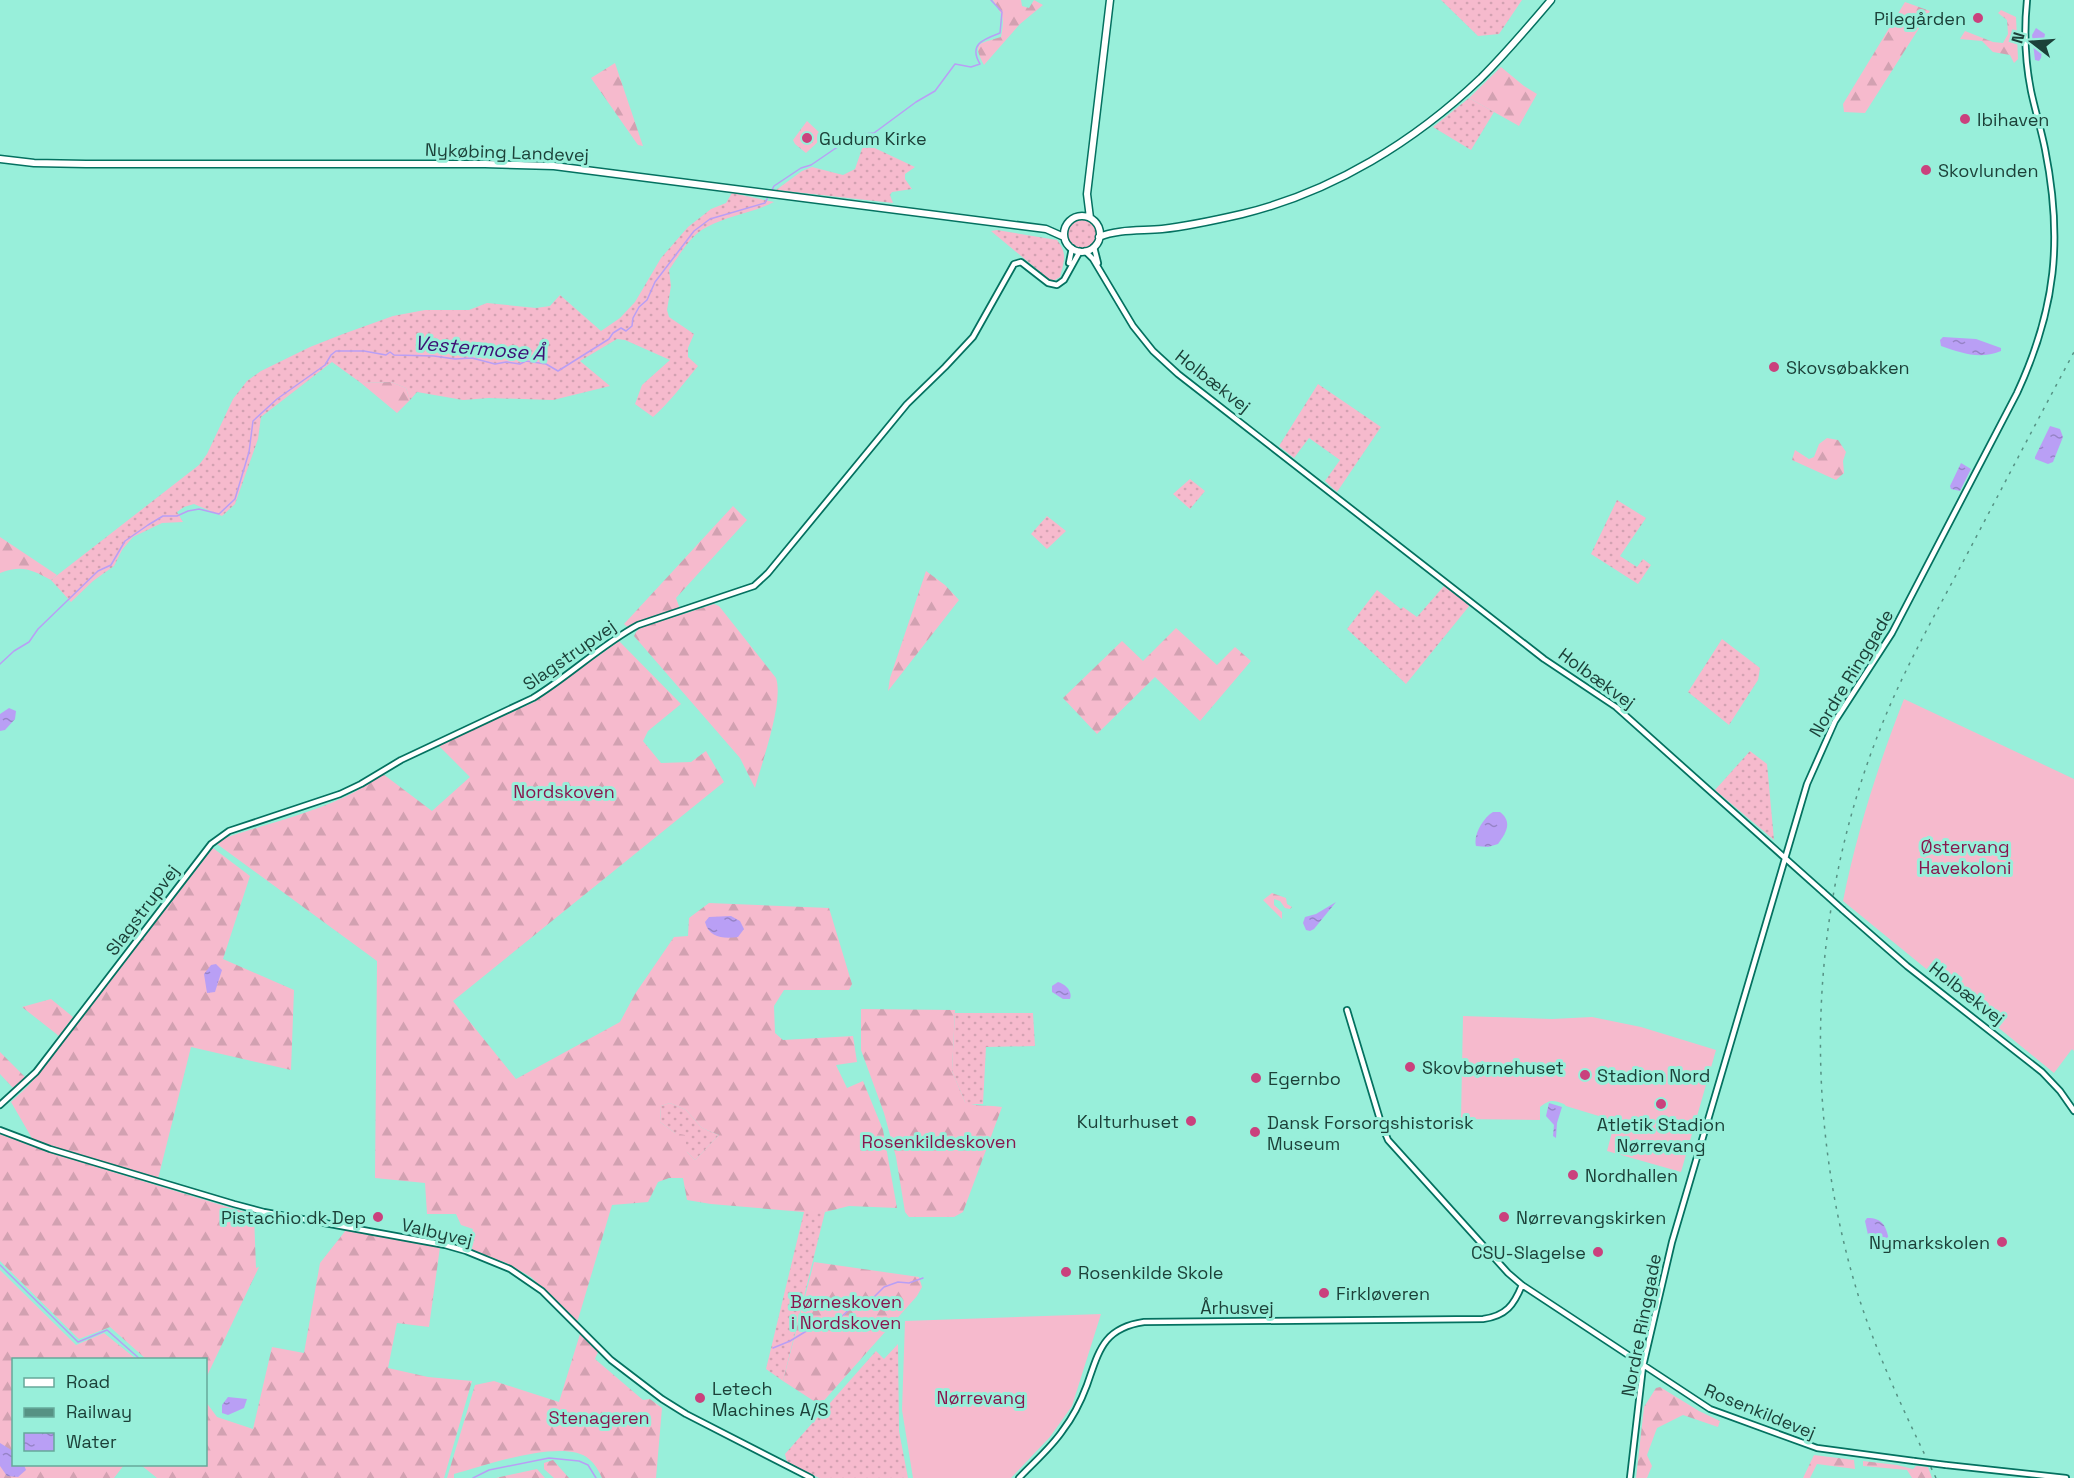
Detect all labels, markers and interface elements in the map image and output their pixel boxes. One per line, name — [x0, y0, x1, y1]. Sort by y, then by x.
place label: Pilegården — [1874, 7, 1966, 30]
marker: Pilegården — [1971, 11, 1985, 25]
north arrow — [2002, 12, 2062, 72]
text: N — [2007, 30, 2030, 46]
place label: Ibihaven — [1977, 108, 2049, 131]
marker: Ibihaven — [1958, 112, 1972, 126]
place label: Gudum Kirke — [819, 127, 927, 150]
marker: Gudum Kirke — [800, 131, 814, 145]
street label: Nykøbing Landevej — [425, 138, 589, 166]
place label: Skovlunden — [1938, 159, 2038, 182]
marker: Skovlunden — [1919, 163, 1933, 177]
water label: Vestermose Å — [413, 329, 547, 367]
street label: Holbækvej — [1171, 344, 1255, 418]
place label: Skovsøbakken — [1786, 356, 1910, 379]
marker: Skovsøbakken — [1767, 360, 1781, 374]
street label: Nordre Ringgade — [1804, 605, 1898, 741]
street label: Slagstrupvej — [518, 615, 620, 695]
street label: Holbækvej — [1554, 642, 1640, 714]
park label: Nordskoven — [513, 780, 615, 803]
park label: Østervang Havekoloni — [1919, 835, 2011, 879]
street label: Slagstrupvej — [100, 860, 184, 960]
street label: Holbækvej — [1925, 956, 2009, 1030]
place label: Skovbørnehuset — [1422, 1056, 1564, 1079]
marker: Skovbørnehuset — [1403, 1060, 1417, 1074]
place label: Stadion Nord — [1597, 1064, 1710, 1087]
place label: Egernbo — [1268, 1067, 1341, 1090]
marker: Stadion Nord — [1578, 1068, 1592, 1082]
marker: Egernbo — [1249, 1071, 1263, 1085]
marker: Atletik Stadion Nørrevang — [1654, 1097, 1668, 1111]
place label: Kulturhuset — [1077, 1110, 1179, 1133]
place label: Dansk Forsorgshistorisk Museum — [1267, 1111, 1474, 1155]
place label: Atletik Stadion Nørrevang — [1597, 1113, 1725, 1157]
marker: Kulturhuset — [1184, 1114, 1198, 1128]
marker: Dansk Forsorgshistorisk Museum — [1248, 1125, 1262, 1139]
park label: Rosenkildeskoven — [862, 1130, 1016, 1153]
place label: Nordhallen — [1585, 1164, 1678, 1187]
marker: Nordhallen — [1566, 1168, 1580, 1182]
place label: Pistachio dk Dep — [221, 1206, 366, 1229]
place label: Nørrevangskirken — [1516, 1206, 1666, 1229]
marker: Pistachio dk Dep — [371, 1210, 385, 1224]
marker: Nørrevangskirken — [1497, 1210, 1511, 1224]
street label: Valbyvej — [399, 1213, 475, 1251]
place label: Nymarkskolen — [1869, 1231, 1990, 1254]
marker: Nymarkskolen — [1995, 1235, 2009, 1249]
place label: CSU-Slagelse — [1471, 1241, 1586, 1264]
marker: CSU-Slagelse — [1591, 1245, 1605, 1259]
street label: Nordre Ringgade — [1616, 1252, 1666, 1398]
place label: Rosenkilde Skole — [1078, 1261, 1223, 1284]
marker: Rosenkilde Skole — [1059, 1265, 1073, 1279]
place label: Firkløveren — [1336, 1282, 1430, 1305]
marker: Firkløveren — [1317, 1286, 1331, 1300]
park label: Børneskoven i Nordskoven — [790, 1290, 902, 1334]
street label: Århusvej — [1200, 1296, 1274, 1319]
legend — [12, 1358, 207, 1466]
text: Road — [66, 1370, 110, 1393]
place label: Letech Machines A/S — [712, 1377, 828, 1421]
street label: Rosenkildevej — [1701, 1378, 1819, 1444]
park label: Nørrevang — [937, 1386, 1025, 1409]
marker: Letech Machines A/S — [693, 1391, 707, 1405]
text: Railway — [66, 1400, 132, 1423]
park label: Stenageren — [548, 1406, 650, 1429]
text: Water — [66, 1430, 117, 1453]

